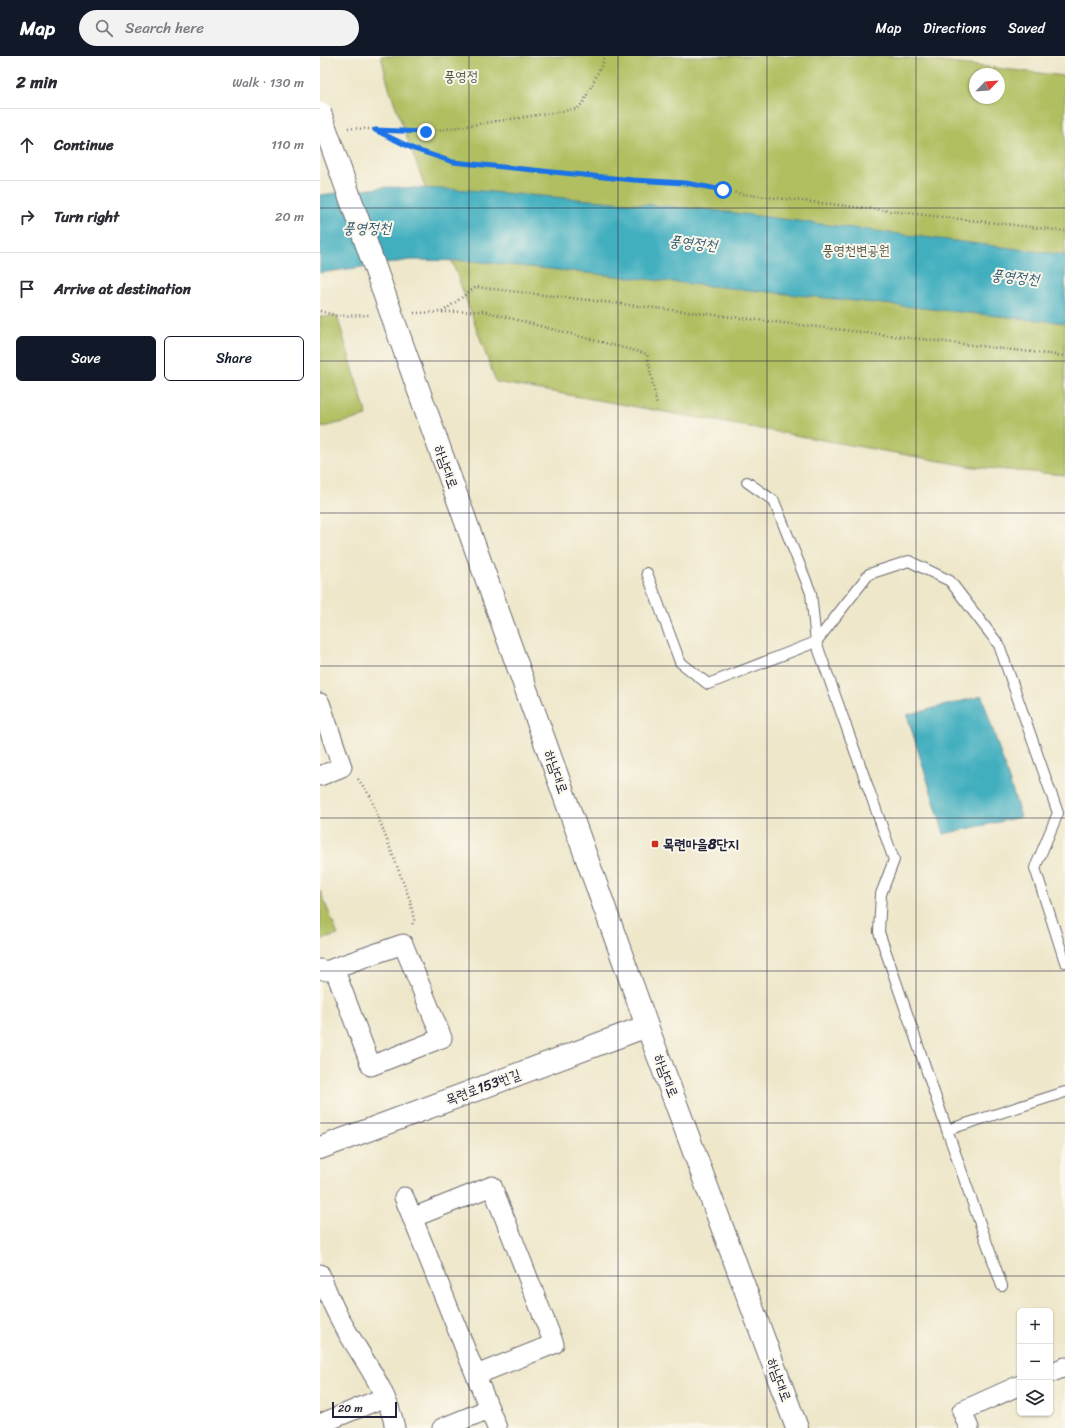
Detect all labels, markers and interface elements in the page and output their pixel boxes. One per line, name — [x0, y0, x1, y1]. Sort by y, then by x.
search box — [79, 10, 359, 46]
text: Map — [20, 12, 55, 45]
text: Search here — [125, 15, 204, 41]
text: Map — [875, 16, 901, 41]
text: Directions — [923, 16, 986, 41]
text: Saved — [1008, 16, 1045, 41]
icon: search — [93, 17, 115, 39]
park label: 풍영정 — [444, 64, 478, 89]
text: 2 min — [16, 67, 57, 97]
north arrow — [969, 68, 1005, 104]
text: Walk · 130 m — [232, 71, 304, 94]
route end — [417, 123, 435, 141]
text: Continue — [54, 132, 114, 158]
text: 110 m — [271, 133, 304, 156]
icon: ahead — [16, 134, 38, 156]
route start — [714, 181, 732, 199]
text: Turn right — [54, 204, 119, 230]
text: 20 m — [275, 205, 304, 228]
icon: right — [16, 206, 38, 228]
water label: 풍영정천 — [343, 215, 393, 241]
water label: 풍영정천 — [668, 228, 720, 259]
park label: 풍영천변공원 — [822, 238, 890, 263]
water label: 풍영정천 — [990, 262, 1042, 293]
text: Arrive at destination — [54, 276, 191, 302]
icon: arrive — [16, 278, 38, 300]
button: Save — [16, 336, 156, 381]
button: Share — [164, 336, 304, 381]
street label: 하남대로 — [427, 442, 465, 492]
street label: 하남대로 — [537, 747, 575, 797]
place label: 목련마을8단지 — [663, 832, 739, 857]
marker: 목련마을8단지 — [650, 839, 660, 849]
street label: 하남대로 — [646, 1050, 686, 1102]
street label: 목련로153번길 — [442, 1062, 525, 1112]
map controls — [1017, 1308, 1053, 1416]
button: + — [1017, 1308, 1053, 1344]
button: − — [1017, 1344, 1053, 1380]
street label: 하남대로 — [759, 1354, 799, 1406]
button: layers — [1017, 1380, 1053, 1416]
text: 20 m — [338, 1399, 363, 1418]
scale bar — [332, 1400, 397, 1419]

